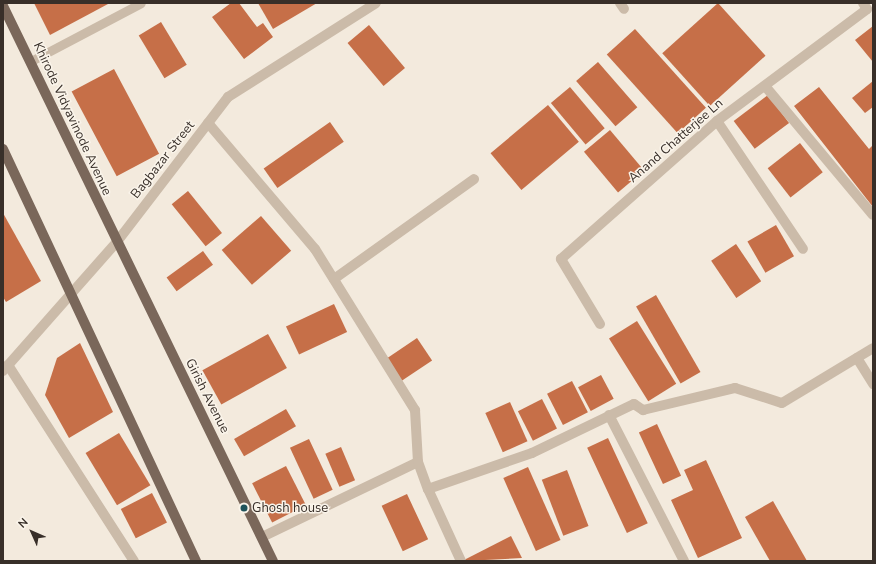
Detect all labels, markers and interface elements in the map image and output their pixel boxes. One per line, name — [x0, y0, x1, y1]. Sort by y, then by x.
street label: Khirode Vidyavinode Avenue — [30, 40, 114, 198]
street label: Anand Chatterjee Ln — [626, 96, 726, 186]
street label: Bagbazar Street — [128, 118, 198, 202]
street label: Girish Avenue — [182, 356, 232, 436]
place label: Ghosh house — [252, 500, 328, 516]
marker: Ghosh house — [239, 503, 249, 513]
north arrow — [12, 512, 52, 552]
text: N — [15, 515, 31, 531]

